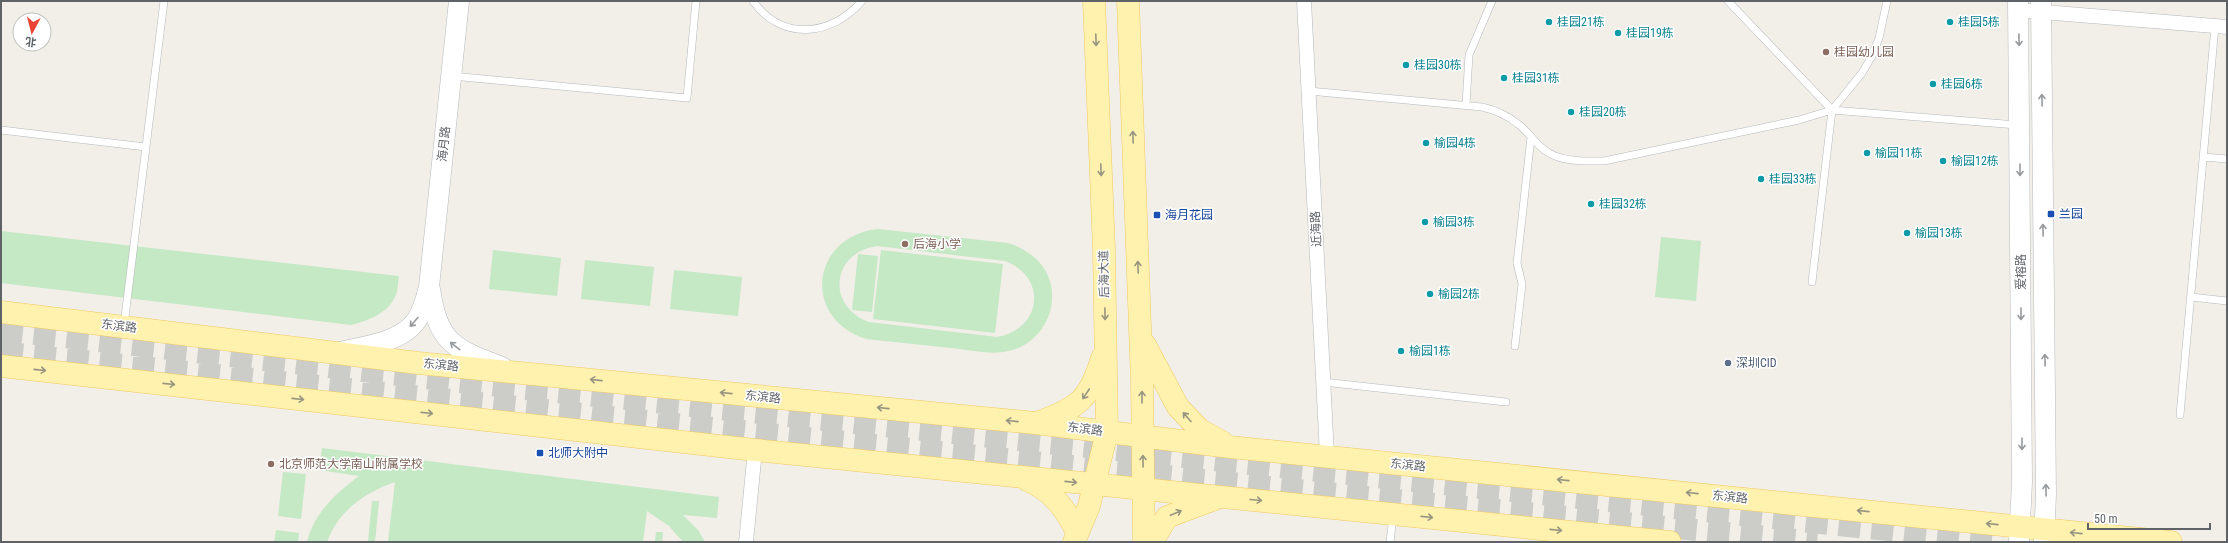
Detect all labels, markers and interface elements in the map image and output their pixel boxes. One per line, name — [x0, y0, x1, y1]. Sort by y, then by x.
north arrow — [12, 12, 52, 52]
place label: 桂园21栋 — [1557, 15, 1605, 29]
place label: 桂园5栋 — [1958, 15, 2000, 29]
marker: 桂园21栋 — [1544, 17, 1554, 27]
marker: 桂园5栋 — [1945, 17, 1955, 27]
place label: 桂园19栋 — [1626, 26, 1674, 40]
marker: 桂园19栋 — [1613, 28, 1623, 38]
one-way arrow — [1092, 33, 1100, 46]
one-way arrow — [2015, 33, 2022, 46]
text: 北 — [25, 34, 37, 49]
place label: 桂园幼儿园 — [1834, 45, 1894, 59]
marker: 桂园幼儿园 — [1821, 47, 1831, 57]
place label: 桂园30栋 — [1414, 58, 1462, 72]
marker: 桂园30栋 — [1401, 60, 1411, 70]
place label: 桂园31栋 — [1512, 71, 1560, 85]
marker: 桂园31栋 — [1499, 73, 1509, 83]
place label: 桂园6栋 — [1941, 77, 1983, 91]
marker: 桂园6栋 — [1928, 79, 1938, 89]
one-way arrow — [2038, 94, 2046, 107]
place label: 桂园20栋 — [1579, 105, 1627, 119]
marker: 桂园20栋 — [1566, 107, 1576, 117]
street label: 海月路 — [435, 125, 453, 163]
one-way arrow — [1129, 131, 1137, 144]
place label: 榆园4栋 — [1434, 136, 1476, 150]
marker: 榆园4栋 — [1421, 138, 1431, 148]
place label: 榆园11栋 — [1875, 146, 1923, 160]
marker: 榆园11栋 — [1862, 148, 1872, 158]
place label: 榆园12栋 — [1951, 154, 1999, 168]
marker: 榆园12栋 — [1938, 156, 1948, 166]
one-way arrow — [1097, 163, 1105, 176]
one-way arrow — [2016, 163, 2024, 176]
place label: 桂园33栋 — [1769, 172, 1817, 186]
marker: 桂园33栋 — [1756, 174, 1766, 184]
place label: 桂园32栋 — [1599, 197, 1647, 211]
marker: 桂园32栋 — [1586, 199, 1596, 209]
place label: 兰园 — [2059, 207, 2083, 221]
place label: 海月花园 — [1165, 208, 1213, 222]
marker: 兰园 — [2046, 209, 2056, 219]
marker: 海月花园 — [1152, 210, 1162, 220]
street label: 近海路 — [1308, 211, 1324, 247]
place label: 榆园3栋 — [1433, 215, 1475, 229]
marker: 榆园3栋 — [1420, 217, 1430, 227]
one-way arrow — [2039, 224, 2047, 237]
place label: 榆园13栋 — [1915, 226, 1963, 240]
marker: 榆园13栋 — [1902, 228, 1912, 238]
place label: 后海小学 — [913, 237, 961, 251]
marker: 后海小学 — [900, 239, 910, 249]
street label: 后海大道 — [1097, 250, 1111, 298]
street label: 爱榕路 — [2014, 254, 2028, 290]
one-way arrow — [1134, 261, 1142, 274]
place label: 榆园2栋 — [1438, 287, 1480, 301]
marker: 榆园2栋 — [1425, 289, 1435, 299]
one-way arrow — [1101, 307, 1109, 320]
one-way arrow — [2017, 307, 2025, 320]
street label: 东滨路 — [100, 317, 138, 335]
one-way arrow — [409, 317, 418, 327]
one-way arrow — [450, 341, 461, 350]
place label: 榆园1栋 — [1409, 344, 1451, 358]
marker: 榆园1栋 — [1396, 346, 1406, 356]
one-way arrow — [2041, 354, 2049, 367]
street label: 东滨路 — [422, 356, 460, 374]
place label: 深圳CID — [1736, 356, 1777, 370]
marker: 深圳CID — [1723, 358, 1733, 368]
one-way arrow — [33, 366, 46, 374]
one-way arrow — [590, 376, 603, 384]
one-way arrow — [162, 381, 175, 388]
street label: 东滨路 — [744, 388, 782, 406]
one-way arrow — [720, 389, 733, 397]
one-way arrow — [1082, 389, 1090, 400]
one-way arrow — [1138, 391, 1146, 404]
one-way arrow — [291, 395, 304, 403]
one-way arrow — [877, 405, 890, 412]
one-way arrow — [420, 409, 433, 417]
one-way arrow — [1182, 412, 1191, 422]
one-way arrow — [1006, 418, 1019, 425]
street label: 东滨路 — [1066, 420, 1104, 438]
one-way arrow — [2018, 437, 2026, 450]
place label: 北师大附中 — [548, 446, 608, 460]
marker: 北师大附中 — [535, 448, 545, 458]
one-way arrow — [1139, 455, 1147, 468]
street label: 东滨路 — [1389, 456, 1427, 474]
place label: 北京师范大学南山附属学校 — [279, 457, 423, 471]
marker: 北京师范大学南山附属学校 — [266, 459, 276, 469]
one-way arrow — [1557, 477, 1570, 484]
one-way arrow — [1064, 479, 1077, 486]
one-way arrow — [2042, 484, 2050, 497]
street label: 东滨路 — [1711, 488, 1749, 506]
one-way arrow — [1686, 490, 1699, 497]
one-way arrow — [1249, 496, 1262, 503]
scale bar — [2088, 505, 2210, 531]
one-way arrow — [1857, 507, 1870, 514]
one-way arrow — [1170, 509, 1182, 516]
text: 50 m — [2094, 512, 2118, 526]
one-way arrow — [1420, 513, 1433, 520]
one-way arrow — [1986, 520, 1999, 528]
one-way arrow — [1549, 526, 1562, 534]
one-way arrow — [2070, 529, 2083, 536]

